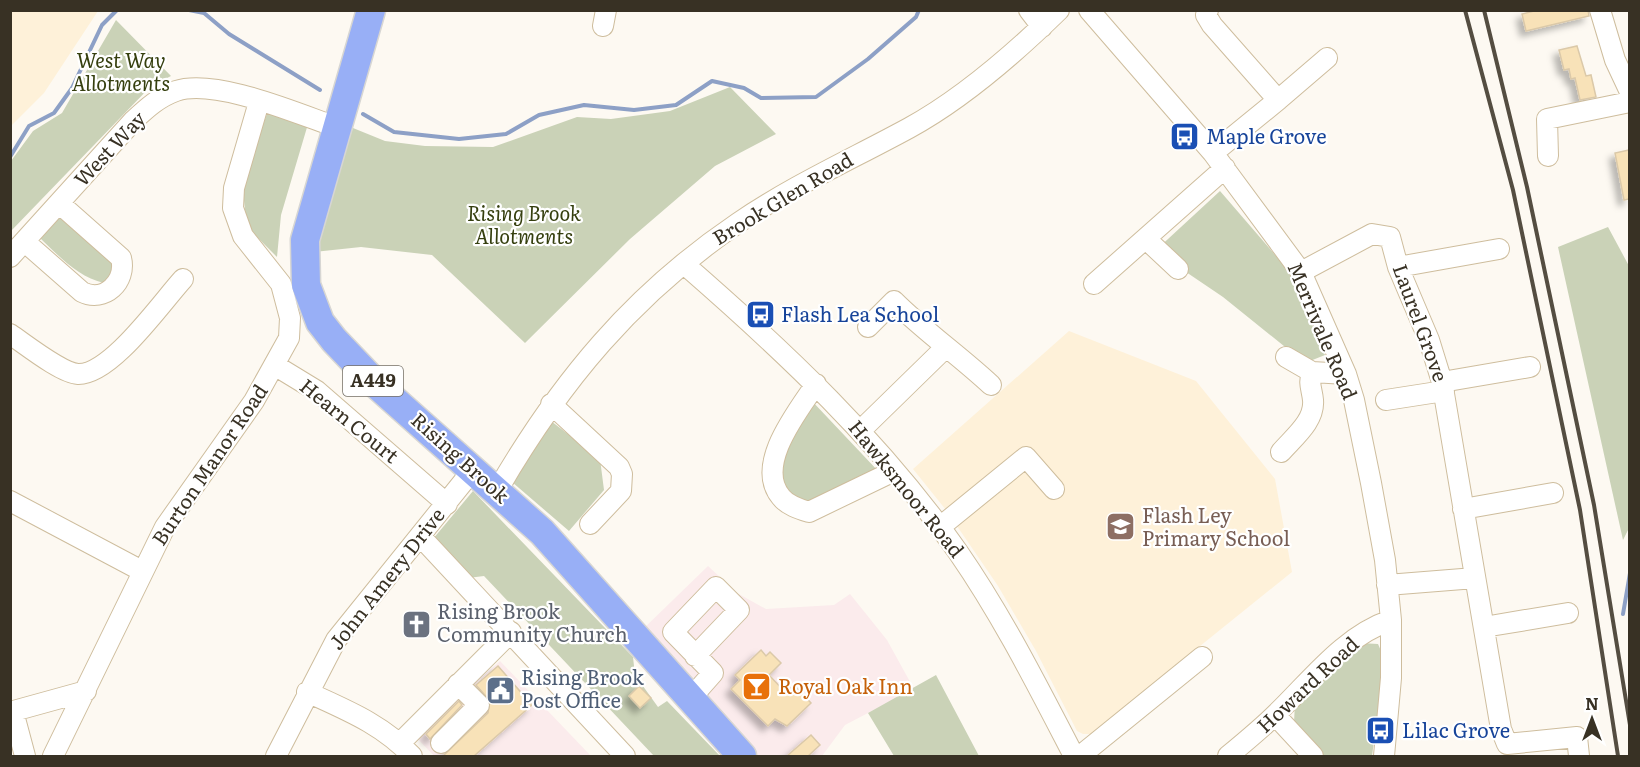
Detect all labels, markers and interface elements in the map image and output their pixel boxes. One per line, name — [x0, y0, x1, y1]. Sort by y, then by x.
park label: West Way Allotments — [72, 44, 170, 97]
street label: West Way — [66, 103, 152, 192]
place label: Maple Grove — [1206, 120, 1327, 150]
bus stop icon: Maple Grove — [1169, 121, 1201, 153]
street label: Brook Glen Road — [706, 143, 858, 251]
park label: Rising Brook Allotments — [467, 197, 581, 250]
street label: Merrivale Road — [1281, 257, 1366, 404]
street label: Laurel Grove — [1387, 259, 1457, 385]
place label: Flash Lea School — [781, 298, 939, 328]
bus stop icon: Flash Lea School — [744, 299, 776, 331]
road number: A449 — [343, 366, 403, 396]
street label: Hearn Court — [294, 370, 406, 469]
street label: Burton Manor Road — [143, 377, 274, 551]
street label: Rising Brook — [406, 404, 518, 509]
street label: Hawksmoor Road — [843, 412, 972, 563]
place label: Flash Ley Primary School — [1142, 499, 1290, 552]
street label: John Amery Drive — [320, 500, 451, 655]
school or university icon: Flash Ley Primary School — [1105, 511, 1137, 543]
place label: Rising Brook Community Church — [437, 595, 628, 648]
church icon: Rising Brook Community Church — [400, 608, 432, 640]
street label: Howard Road — [1249, 628, 1364, 739]
place label: Rising Brook Post Office — [521, 661, 645, 714]
place label: Royal Oak Inn — [778, 670, 913, 700]
bar icon: Royal Oak Inn — [741, 671, 773, 703]
public building icon: Rising Brook Post Office — [484, 674, 516, 706]
north arrow — [1562, 689, 1622, 749]
text: N — [1585, 691, 1599, 715]
place label: Lilac Grove — [1402, 714, 1510, 744]
bus stop icon: Lilac Grove — [1365, 715, 1397, 747]

